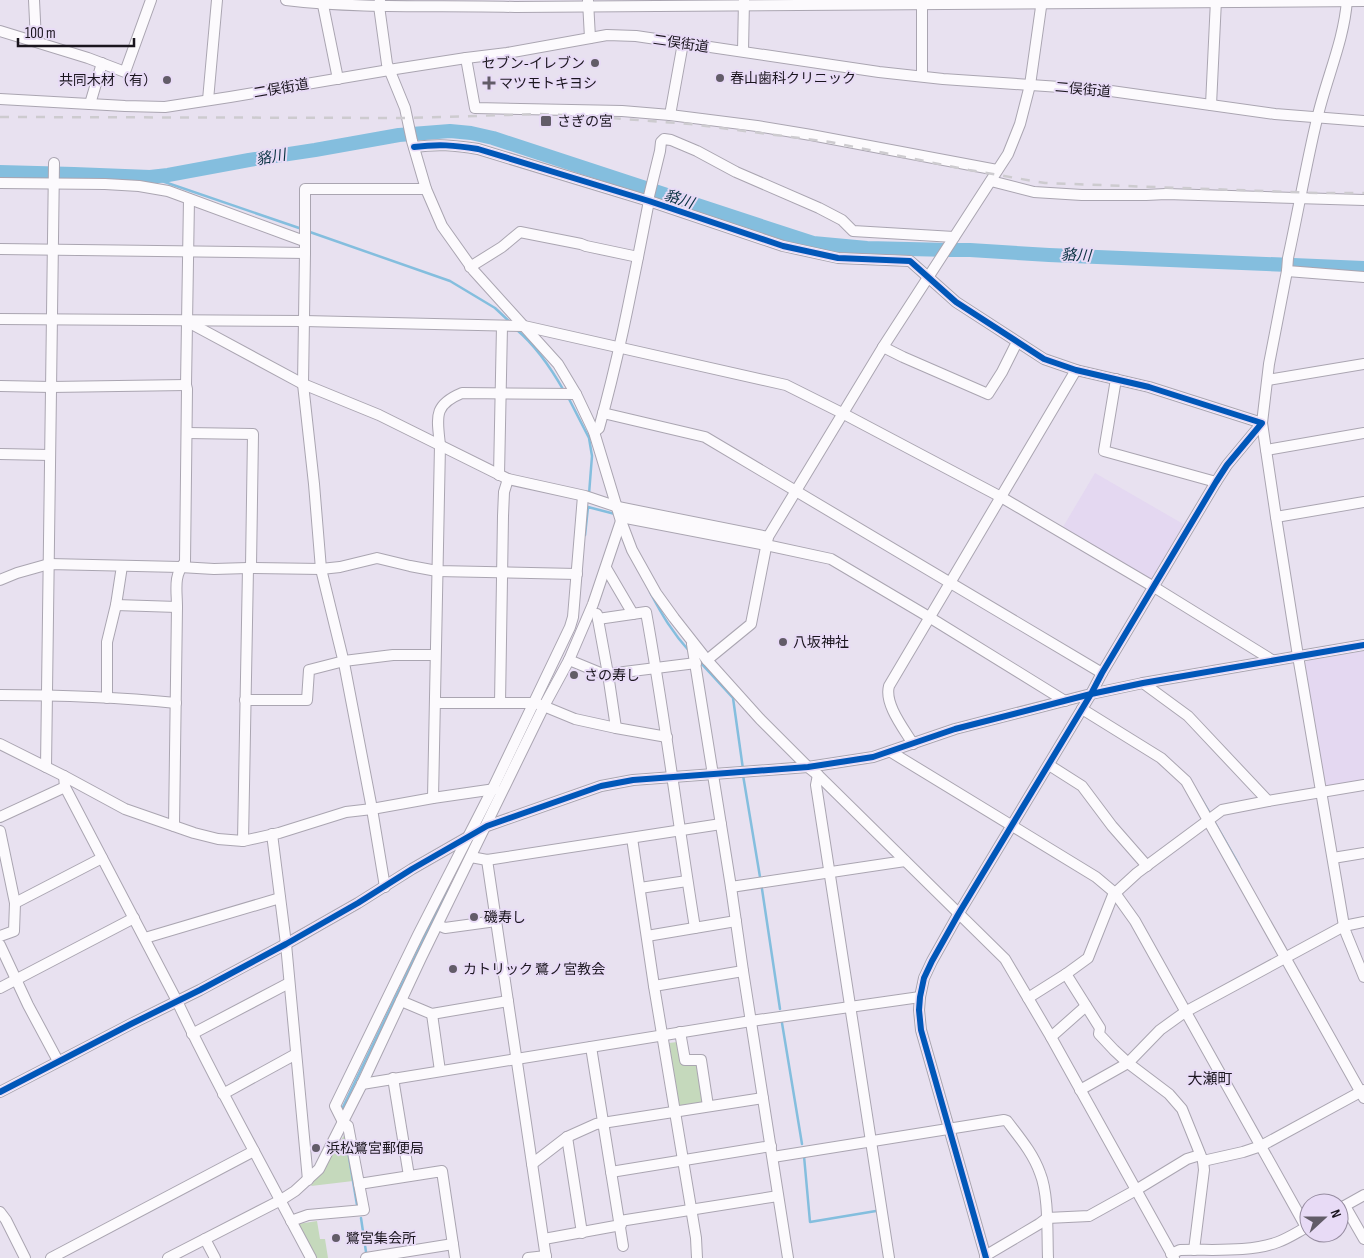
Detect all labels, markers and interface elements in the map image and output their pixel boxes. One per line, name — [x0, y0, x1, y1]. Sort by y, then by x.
scale bar — [18, 15, 134, 47]
text: 100 m — [25, 24, 56, 43]
street label: 二俣街道 — [652, 31, 710, 56]
place label: セブン-イレブン — [482, 55, 585, 72]
marker: セブン-イレブン — [589, 57, 601, 69]
place label: 春山歯科クリニック — [730, 70, 856, 87]
place label: 共同木材（有） — [59, 72, 157, 89]
marker: 春山歯科クリニック — [714, 72, 726, 84]
marker: 共同木材（有） — [161, 74, 173, 86]
street label: 二俣街道 — [252, 75, 310, 102]
place label: マツモトキヨシ — [499, 75, 597, 92]
marker: マツモトキヨシ — [483, 77, 495, 89]
street label: 二俣街道 — [1054, 79, 1112, 100]
place label: さぎの宮 — [557, 113, 613, 130]
marker: さぎの宮 — [539, 114, 553, 128]
water label: 貉川 — [255, 145, 289, 169]
water label: 貉川 — [662, 186, 698, 214]
water label: 貉川 — [1060, 245, 1093, 266]
place label: 八坂神社 — [793, 634, 849, 651]
marker: 八坂神社 — [777, 636, 789, 648]
place label: さの寿し — [584, 667, 640, 684]
marker: さの寿し — [568, 669, 580, 681]
place label: 磯寿し — [484, 909, 526, 926]
marker: 磯寿し — [468, 911, 480, 923]
place label: カトリック 鷺ノ宮教会 — [463, 961, 605, 978]
marker: カトリック 鷺ノ宮教会 — [447, 963, 459, 975]
district label: 大瀬町 — [1187, 1070, 1233, 1089]
place label: 浜松鷺宮郵便局 — [326, 1140, 424, 1157]
marker: 浜松鷺宮郵便局 — [310, 1142, 322, 1154]
north arrow — [1299, 1193, 1349, 1243]
text: N — [1326, 1207, 1345, 1220]
place label: 鷺宮集会所 — [346, 1230, 416, 1247]
marker: 鷺宮集会所 — [330, 1232, 342, 1244]

